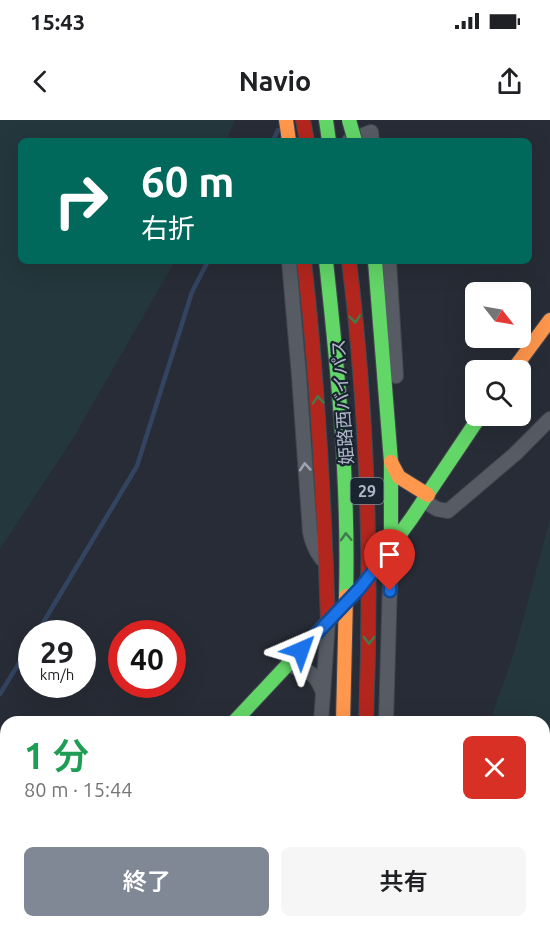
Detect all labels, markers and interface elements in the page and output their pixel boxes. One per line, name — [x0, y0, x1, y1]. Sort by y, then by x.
text: 15:43 — [30, 9, 85, 34]
icon: back — [24, 65, 57, 98]
icon: share — [493, 65, 526, 98]
text: Navio — [239, 66, 311, 96]
text: 60 m — [141, 158, 235, 205]
icon: right — [42, 162, 120, 240]
text: 右折 — [141, 213, 195, 243]
north arrow — [465, 282, 531, 348]
map controls — [465, 282, 531, 426]
one-way arrow — [348, 315, 361, 324]
street label: 姫路西バイパス — [328, 339, 356, 465]
button: search — [465, 360, 531, 426]
one-way arrow — [312, 395, 325, 404]
one-way arrow — [299, 463, 312, 472]
road number: 29 — [350, 478, 384, 504]
pin — [364, 529, 415, 591]
one-way arrow — [340, 533, 353, 542]
icon: arrive — [373, 538, 406, 571]
position arrow — [269, 618, 333, 682]
speed limit sign: 40 — [108, 620, 186, 698]
text: 29 — [40, 635, 74, 669]
one-way arrow — [363, 635, 375, 644]
text: km/h — [40, 666, 74, 683]
text: 1 分 — [24, 735, 89, 776]
button: close — [463, 736, 526, 799]
text: 80 m · 15:44 — [24, 778, 133, 801]
button: 終了 — [24, 847, 269, 916]
button: 共有 — [281, 847, 526, 916]

